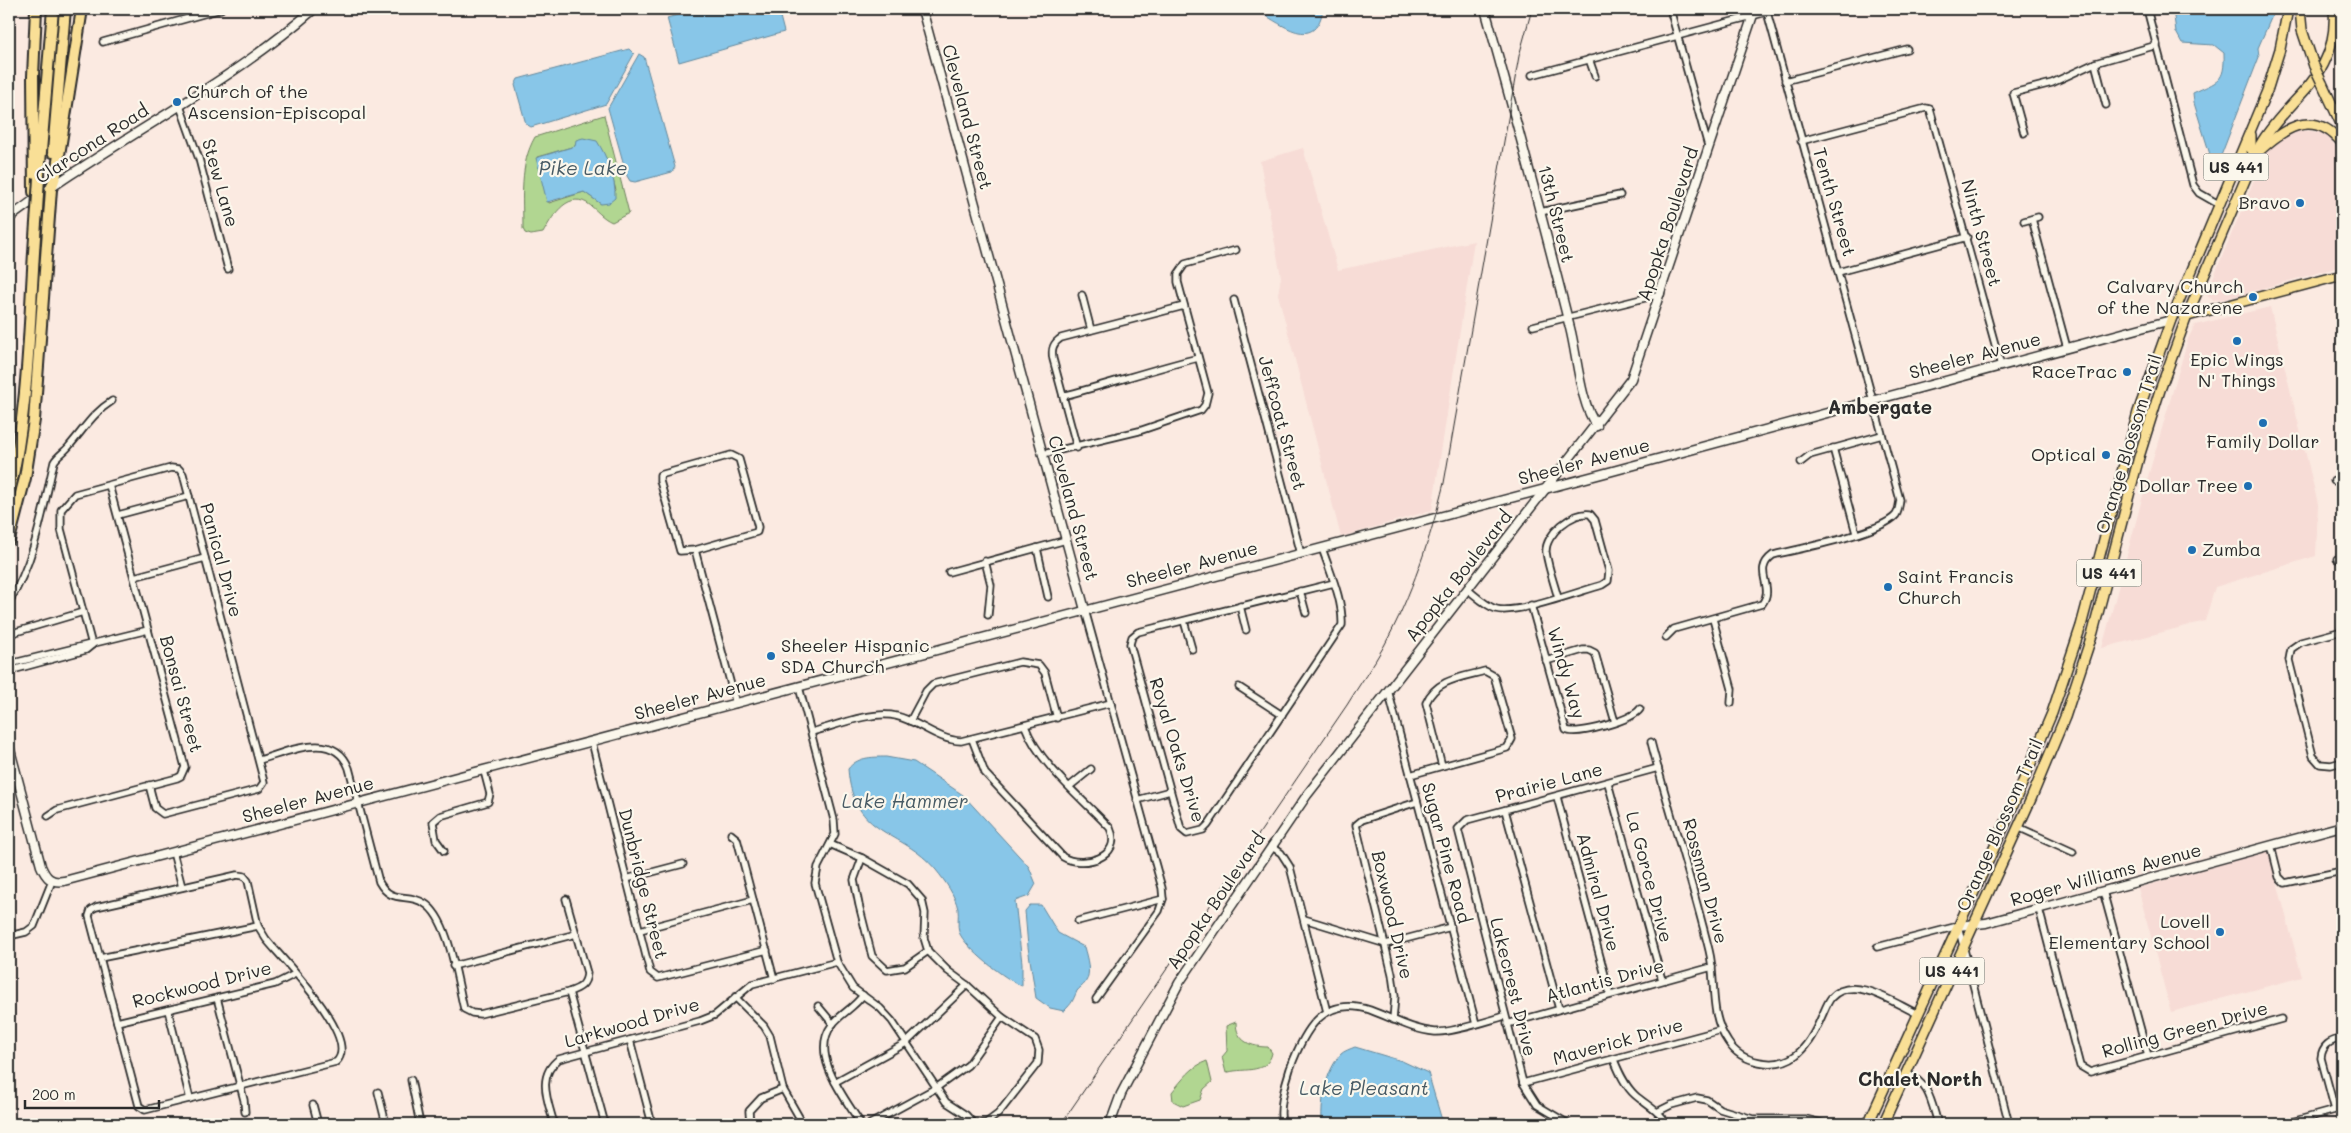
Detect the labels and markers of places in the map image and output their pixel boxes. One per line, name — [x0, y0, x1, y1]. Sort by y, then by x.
place label: Church of the Ascension-Episcopal — [187, 79, 366, 124]
marker: Church of the Ascension-Episcopal — [171, 96, 183, 108]
place label: Bravo — [2238, 190, 2290, 214]
marker: Bravo — [2294, 197, 2306, 209]
place label: Calvary Church of the Nazarene — [2098, 274, 2243, 319]
marker: Calvary Church of the Nazarene — [2247, 291, 2259, 303]
marker: Epic Wings N' Things — [2231, 335, 2243, 347]
place label: Epic Wings N' Things — [2190, 347, 2284, 392]
place label: RaceTrac — [2032, 359, 2117, 383]
marker: RaceTrac — [2121, 366, 2133, 378]
marker: Family Dollar — [2257, 417, 2269, 429]
place label: Family Dollar — [2206, 429, 2320, 453]
place label: Optical — [2031, 442, 2096, 466]
marker: Optical — [2100, 449, 2112, 461]
place label: Dollar Tree — [2139, 473, 2238, 497]
marker: Dollar Tree — [2242, 480, 2254, 492]
place label: Zumba — [2202, 537, 2261, 561]
marker: Zumba — [2186, 544, 2198, 556]
place label: Saint Francis Church — [1898, 564, 2014, 609]
marker: Saint Francis Church — [1882, 581, 1894, 593]
place label: Sheeler Hispanic SDA Church — [781, 633, 930, 678]
marker: Sheeler Hispanic SDA Church — [765, 650, 777, 662]
place label: Lovell Elementary School — [2049, 909, 2210, 954]
marker: Lovell Elementary School — [2214, 926, 2226, 938]

